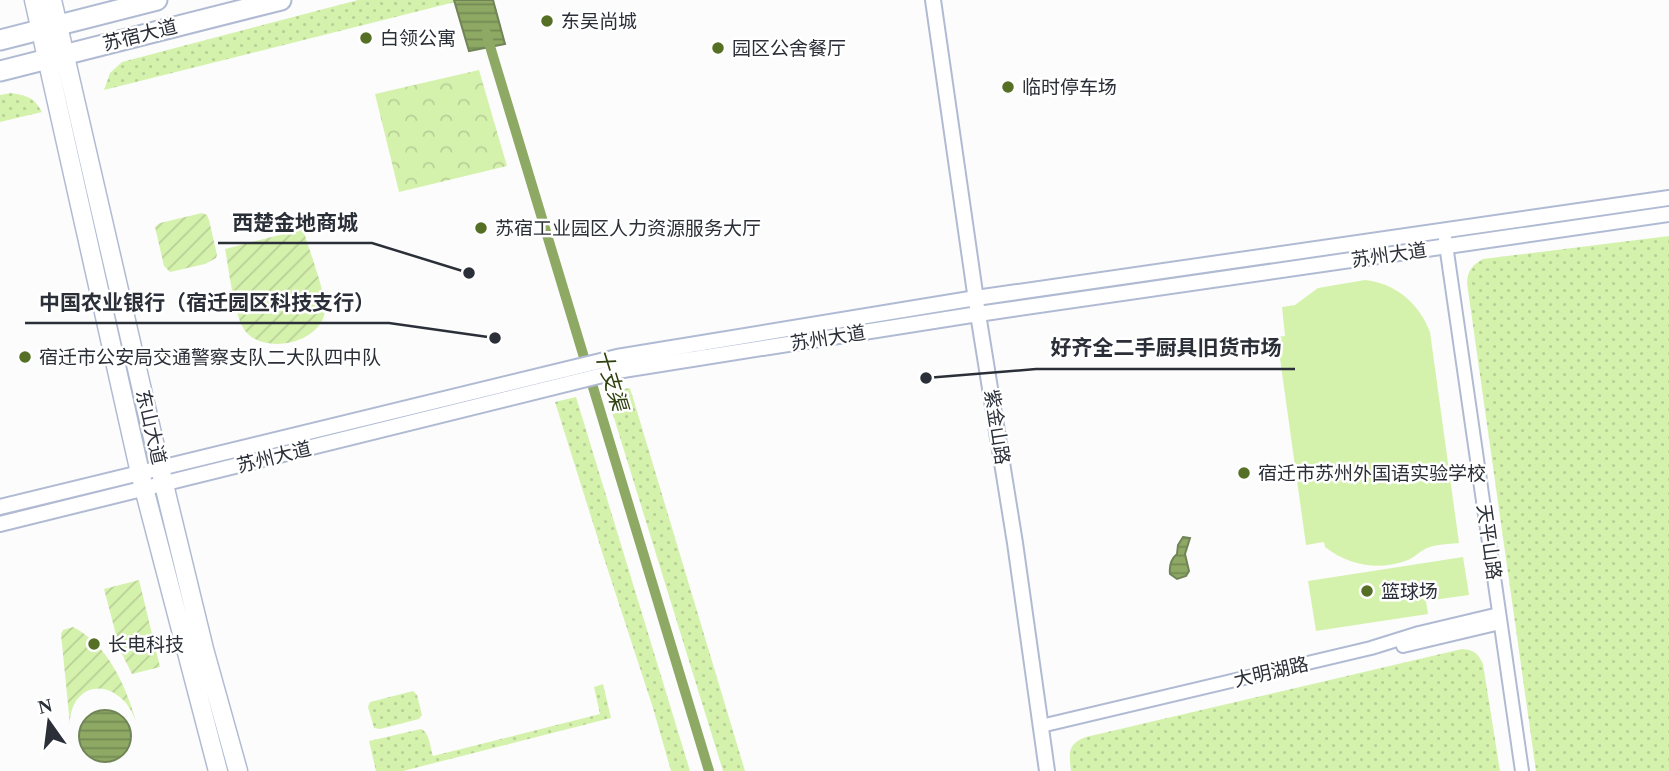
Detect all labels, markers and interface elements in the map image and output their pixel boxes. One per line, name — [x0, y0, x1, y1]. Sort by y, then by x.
place label: 东吴尚城 — [561, 11, 637, 32]
marker: 东吴尚城 — [539, 13, 555, 29]
street label: 苏宿大道 — [101, 16, 179, 54]
place label: 白领公寓 — [380, 28, 456, 49]
marker: 白领公寓 — [358, 30, 374, 46]
place label: 园区公舍餐厅 — [732, 38, 846, 59]
marker: 园区公舍餐厅 — [710, 40, 726, 56]
place label: 临时停车场 — [1022, 77, 1117, 98]
marker: 临时停车场 — [1000, 79, 1016, 95]
callout: 西楚金地商城 — [218, 201, 372, 243]
text: 西楚金地商城 — [232, 211, 358, 235]
place label: 苏宿工业园区人力资源服务大厅 — [495, 218, 761, 239]
marker: 苏宿工业园区人力资源服务大厅 — [473, 220, 489, 236]
street label: 苏州大道 — [1350, 239, 1428, 271]
callout: 中国农业银行（宿迁园区科技支行） — [25, 281, 389, 323]
text: 中国农业银行（宿迁园区科技支行） — [39, 291, 375, 315]
street label: 苏州大道 — [789, 322, 867, 354]
callout: 好齐全二手厨具旧货市场 — [1036, 327, 1295, 369]
text: 好齐全二手厨具旧货市场 — [1051, 336, 1282, 360]
water label: 十支渠 — [590, 346, 633, 417]
place label: 宿迁市公安局交通警察支队二大队四中队 — [39, 347, 381, 368]
marker: 宿迁市公安局交通警察支队二大队四中队 — [17, 349, 33, 365]
street label: 东山大道 — [132, 388, 170, 466]
street label: 紫金山路 — [981, 388, 1013, 466]
street label: 苏州大道 — [235, 438, 313, 476]
place label: 宿迁市苏州外国语实验学校 — [1258, 463, 1486, 484]
marker: 宿迁市苏州外国语实验学校 — [1236, 465, 1252, 481]
street label: 天平山路 — [1473, 503, 1505, 581]
place label: 篮球场 — [1381, 581, 1438, 602]
marker: 篮球场 — [1359, 583, 1375, 599]
place label: 长电科技 — [108, 634, 184, 655]
marker: 长电科技 — [86, 636, 102, 652]
street label: 大明湖路 — [1232, 653, 1310, 691]
north arrow — [14, 687, 84, 757]
text: N — [36, 694, 54, 718]

